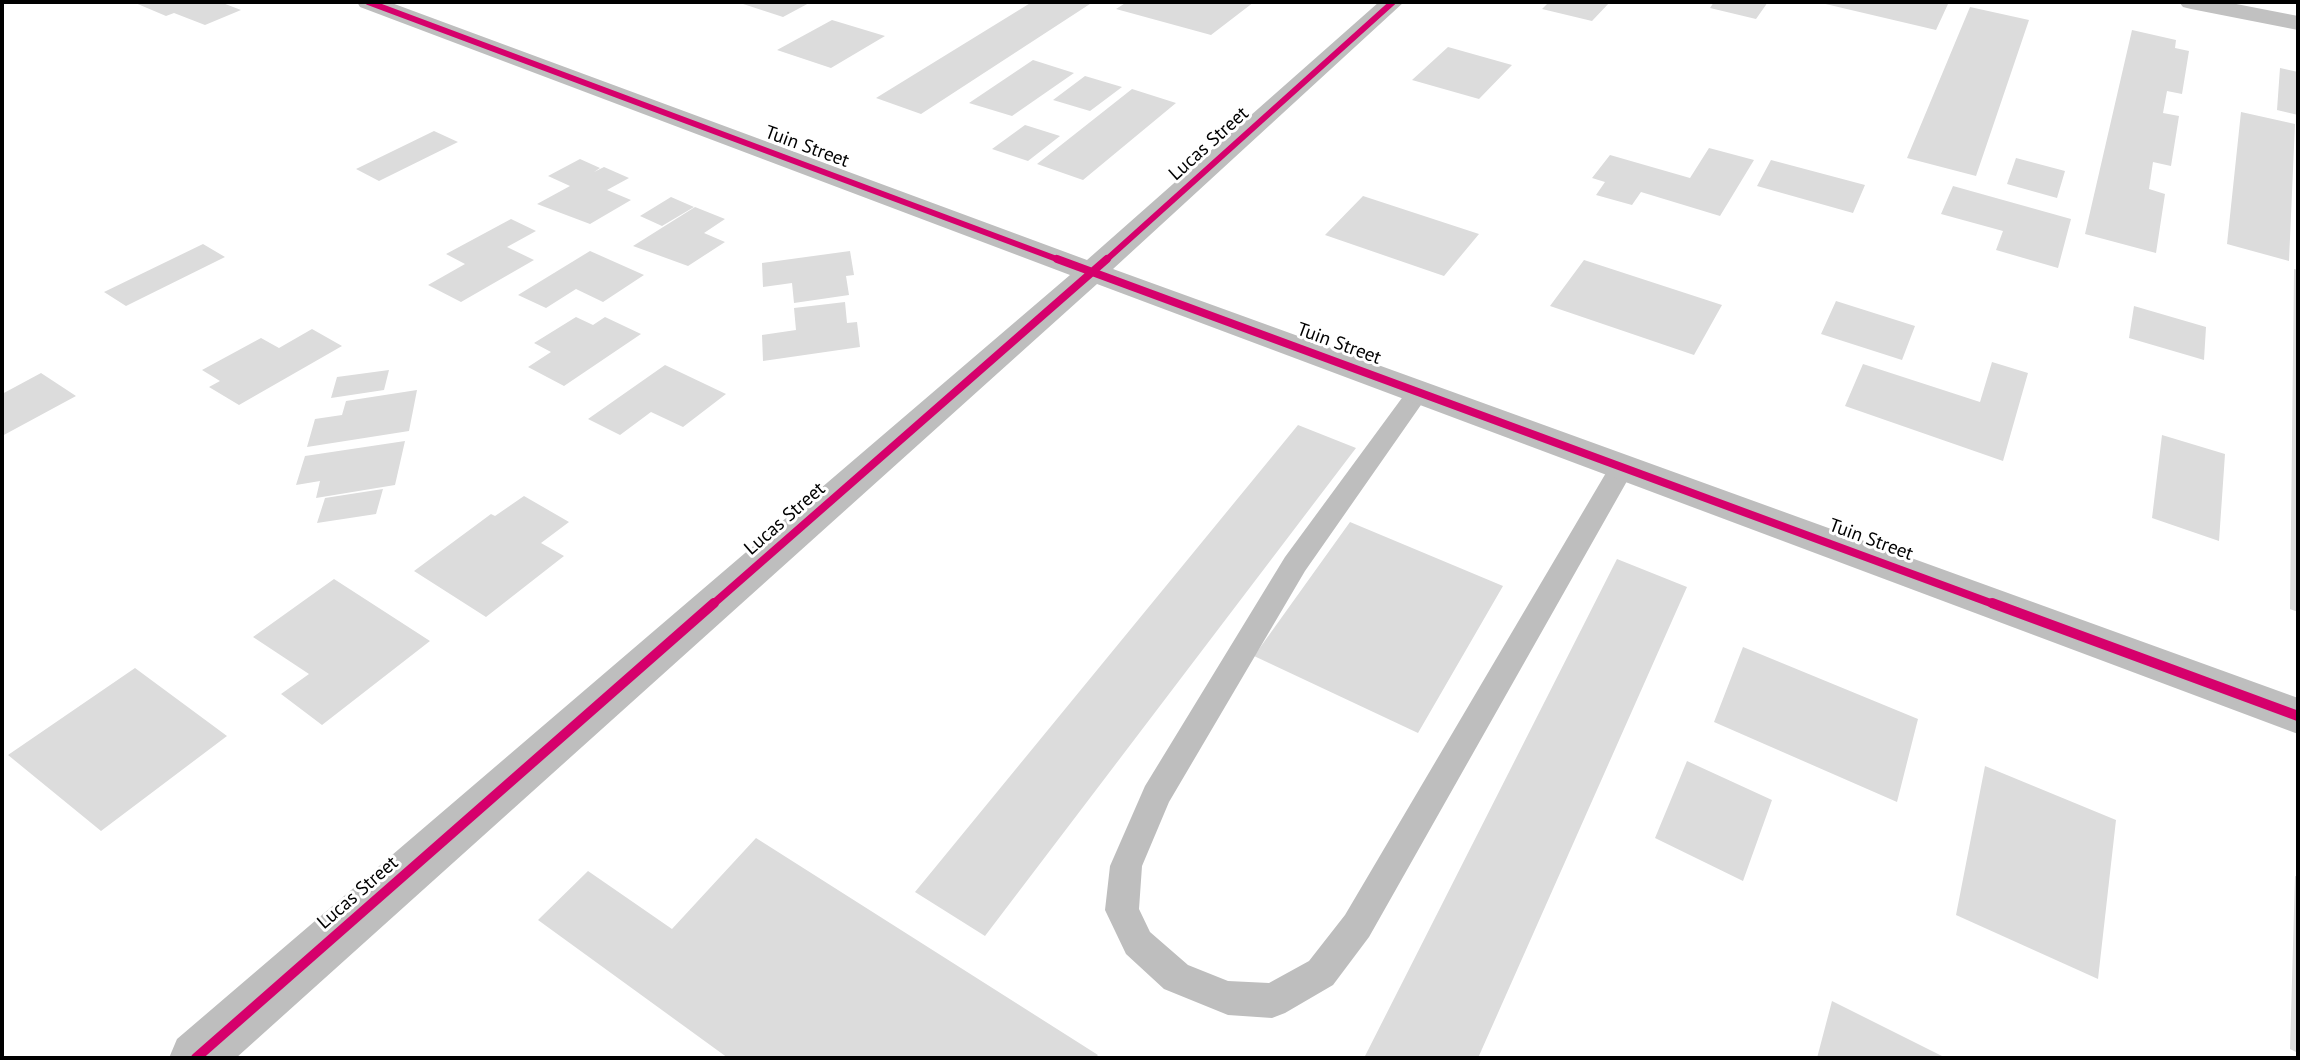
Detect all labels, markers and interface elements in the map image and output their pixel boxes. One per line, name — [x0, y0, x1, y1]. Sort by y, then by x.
street label: Lucas Street — [1164, 102, 1254, 186]
street label: Tuin Street — [762, 121, 852, 173]
street label: Tuin Street — [1294, 318, 1384, 370]
street label: Lucas Street — [740, 478, 830, 560]
street label: Tuin Street — [1826, 514, 1916, 566]
street label: Lucas Street — [313, 852, 403, 934]

